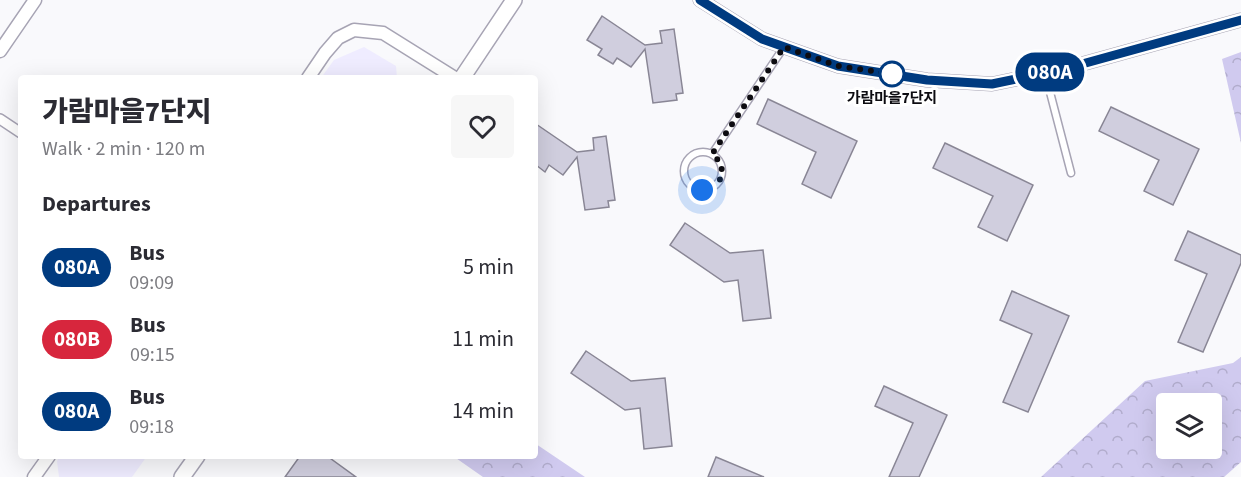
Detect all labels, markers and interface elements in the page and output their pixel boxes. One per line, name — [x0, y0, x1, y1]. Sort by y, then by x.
line badge: 080A — [1008, 52, 1092, 92]
text: 080A — [1027, 57, 1073, 87]
marker: 가람마을7단지 — [879, 61, 905, 87]
place label: 가람마을7단지 — [847, 88, 937, 109]
text: 가람마을7단지 — [42, 92, 212, 132]
button: heart — [451, 95, 514, 158]
text: Walk · 2 min · 120 m — [42, 135, 205, 163]
your location — [687, 175, 717, 205]
text: Departures — [42, 188, 151, 220]
text: Bus — [129, 237, 165, 269]
text: 5 min — [463, 251, 514, 283]
text: 080A — [54, 252, 99, 282]
text: 09:09 — [129, 269, 174, 297]
text: Bus — [130, 309, 166, 341]
text: 11 min — [452, 323, 514, 355]
text: 080B — [54, 324, 100, 354]
text: 09:15 — [130, 341, 175, 369]
text: Bus — [129, 381, 165, 413]
map controls — [1156, 393, 1222, 459]
button: layers — [1156, 393, 1222, 459]
text: 14 min — [452, 395, 514, 427]
text: 080A — [54, 396, 99, 426]
text: 09:18 — [129, 413, 174, 441]

